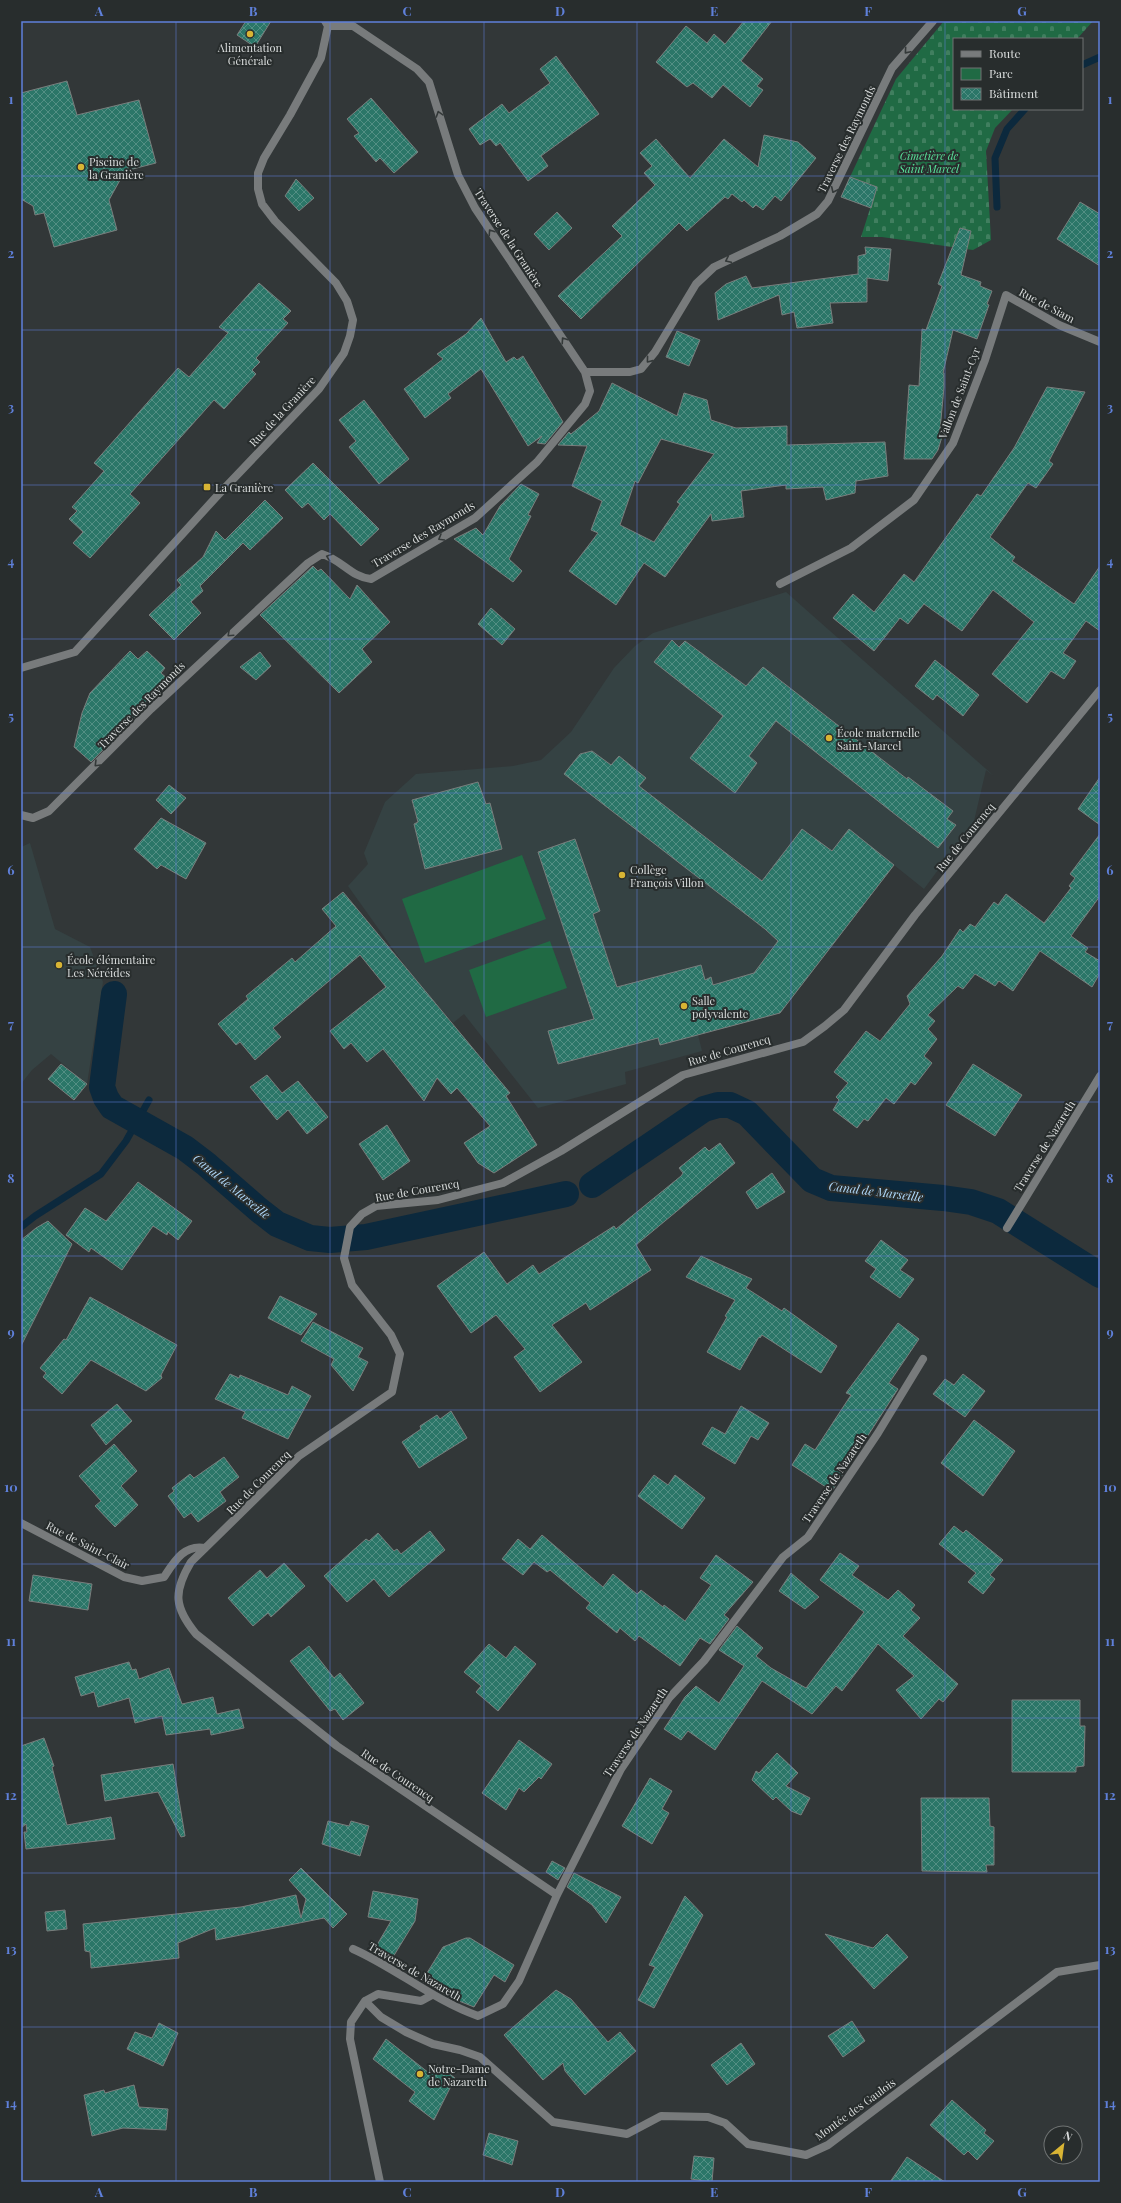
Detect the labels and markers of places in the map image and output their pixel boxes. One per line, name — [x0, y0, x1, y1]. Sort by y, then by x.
marker: Alimentation Générale — [245, 29, 255, 39]
place label: Alimentation Générale — [217, 40, 283, 68]
place label: Piscine de la Granière — [89, 154, 144, 182]
marker: Piscine de la Granière — [76, 162, 86, 172]
place label: La Granière — [215, 480, 274, 495]
marker: La Granière — [202, 482, 212, 492]
place label: École maternelle Saint-Marcel — [837, 725, 920, 753]
marker: École maternelle Saint-Marcel — [824, 733, 834, 743]
place label: Collège François Villon — [630, 862, 704, 890]
marker: Collège François Villon — [617, 870, 627, 880]
place label: École élémentaire Les Néréides — [67, 952, 156, 980]
marker: École élémentaire Les Néréides — [54, 960, 64, 970]
place label: Salle polyvalente — [692, 993, 749, 1021]
marker: Salle polyvalente — [679, 1001, 689, 1011]
place label: Notre-Dame de Nazareth — [428, 2061, 490, 2089]
marker: Notre-Dame de Nazareth — [415, 2069, 425, 2079]

